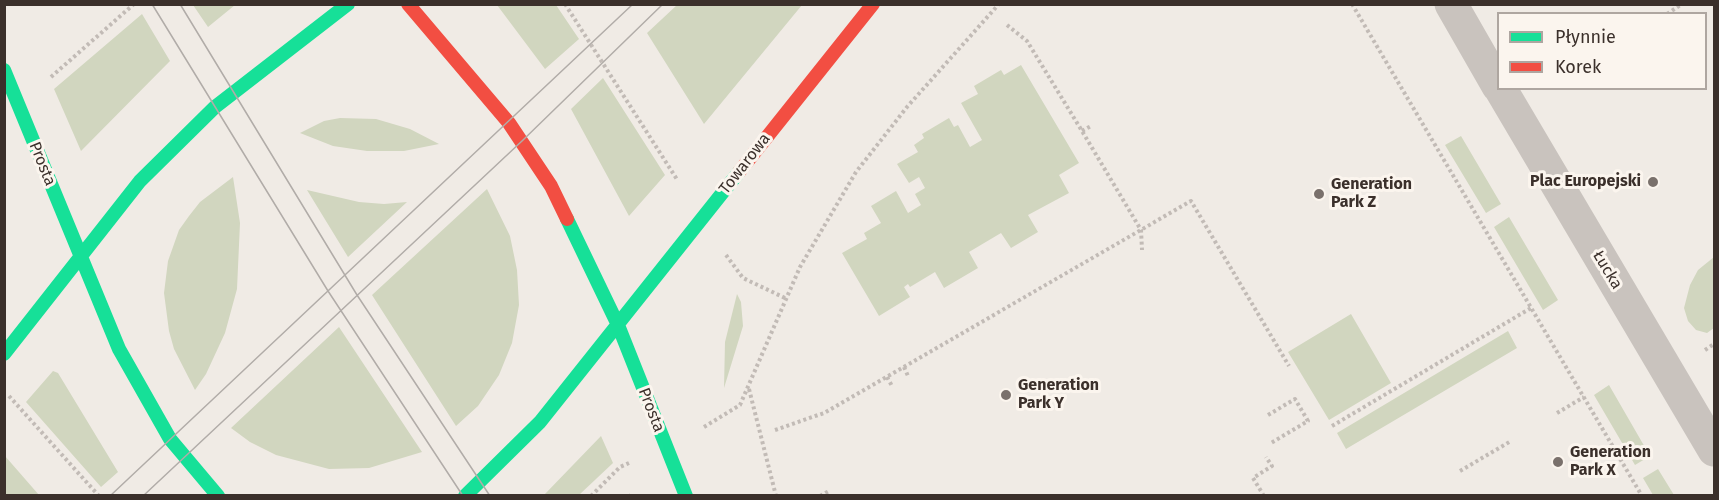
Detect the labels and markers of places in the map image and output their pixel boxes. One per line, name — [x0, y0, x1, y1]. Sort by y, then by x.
place label: Plac Europejski — [1530, 172, 1641, 192]
place label: Generation Park Z — [1331, 175, 1412, 213]
marker: Plac Europejski — [1646, 175, 1660, 189]
marker: Generation Park Z — [1312, 187, 1326, 201]
place label: Generation Park Y — [1018, 376, 1099, 414]
marker: Generation Park Y — [999, 388, 1013, 402]
place label: Generation Park X — [1570, 443, 1651, 481]
marker: Generation Park X — [1551, 455, 1565, 469]

